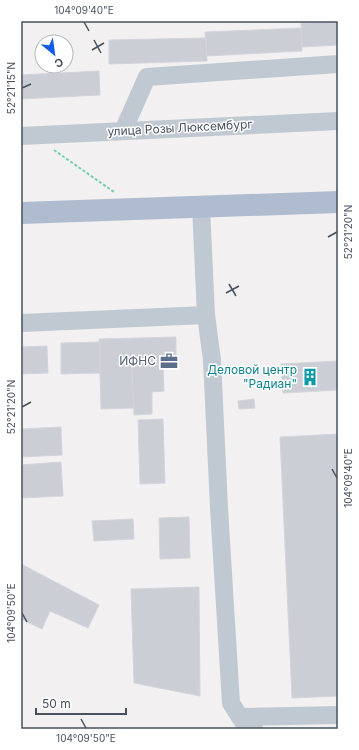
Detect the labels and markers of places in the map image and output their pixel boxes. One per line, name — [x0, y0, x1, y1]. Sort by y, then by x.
office icon: ИФНС — [159, 351, 179, 371]
place label: ИФНС — [119, 353, 156, 368]
place label: Деловой центр "Радиан" — [207, 362, 297, 391]
building icon: Деловой центр "Радиан" — [300, 367, 320, 387]

